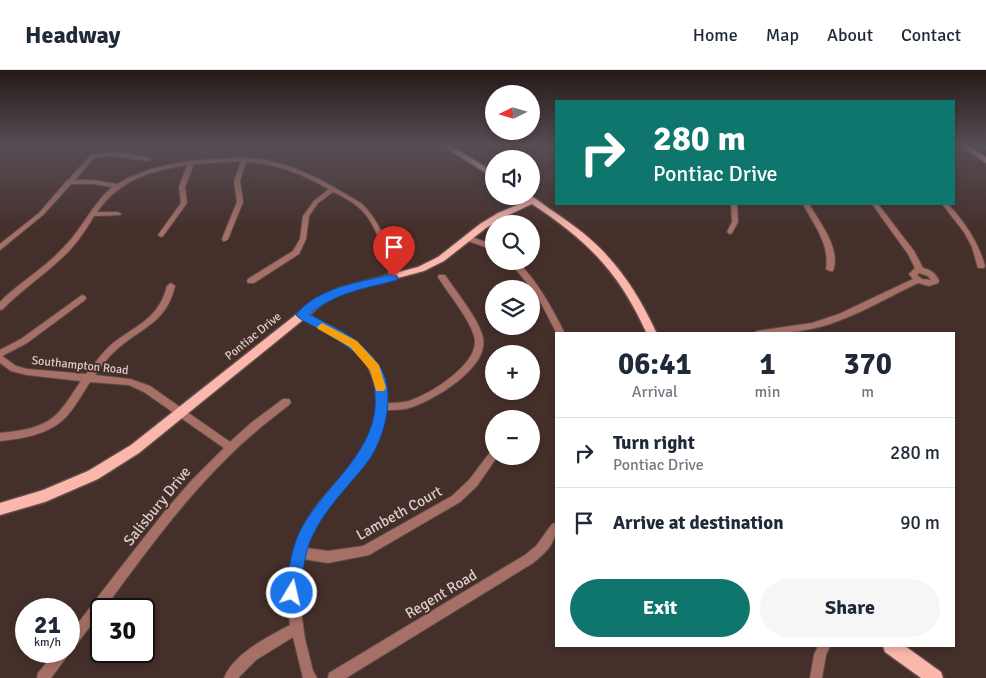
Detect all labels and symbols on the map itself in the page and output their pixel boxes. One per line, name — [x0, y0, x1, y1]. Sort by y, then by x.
north arrow — [485, 85, 540, 140]
pin — [373, 226, 415, 277]
street label: Pontiac Drive — [222, 309, 284, 364]
street label: Southampton Road — [31, 353, 129, 378]
street label: Salisbury Drive — [120, 463, 194, 549]
street label: Lambeth Court — [353, 482, 445, 544]
position arrow — [265, 566, 317, 618]
street label: Regent Road — [402, 566, 480, 622]
speed limit sign: 30 — [90, 598, 155, 663]

